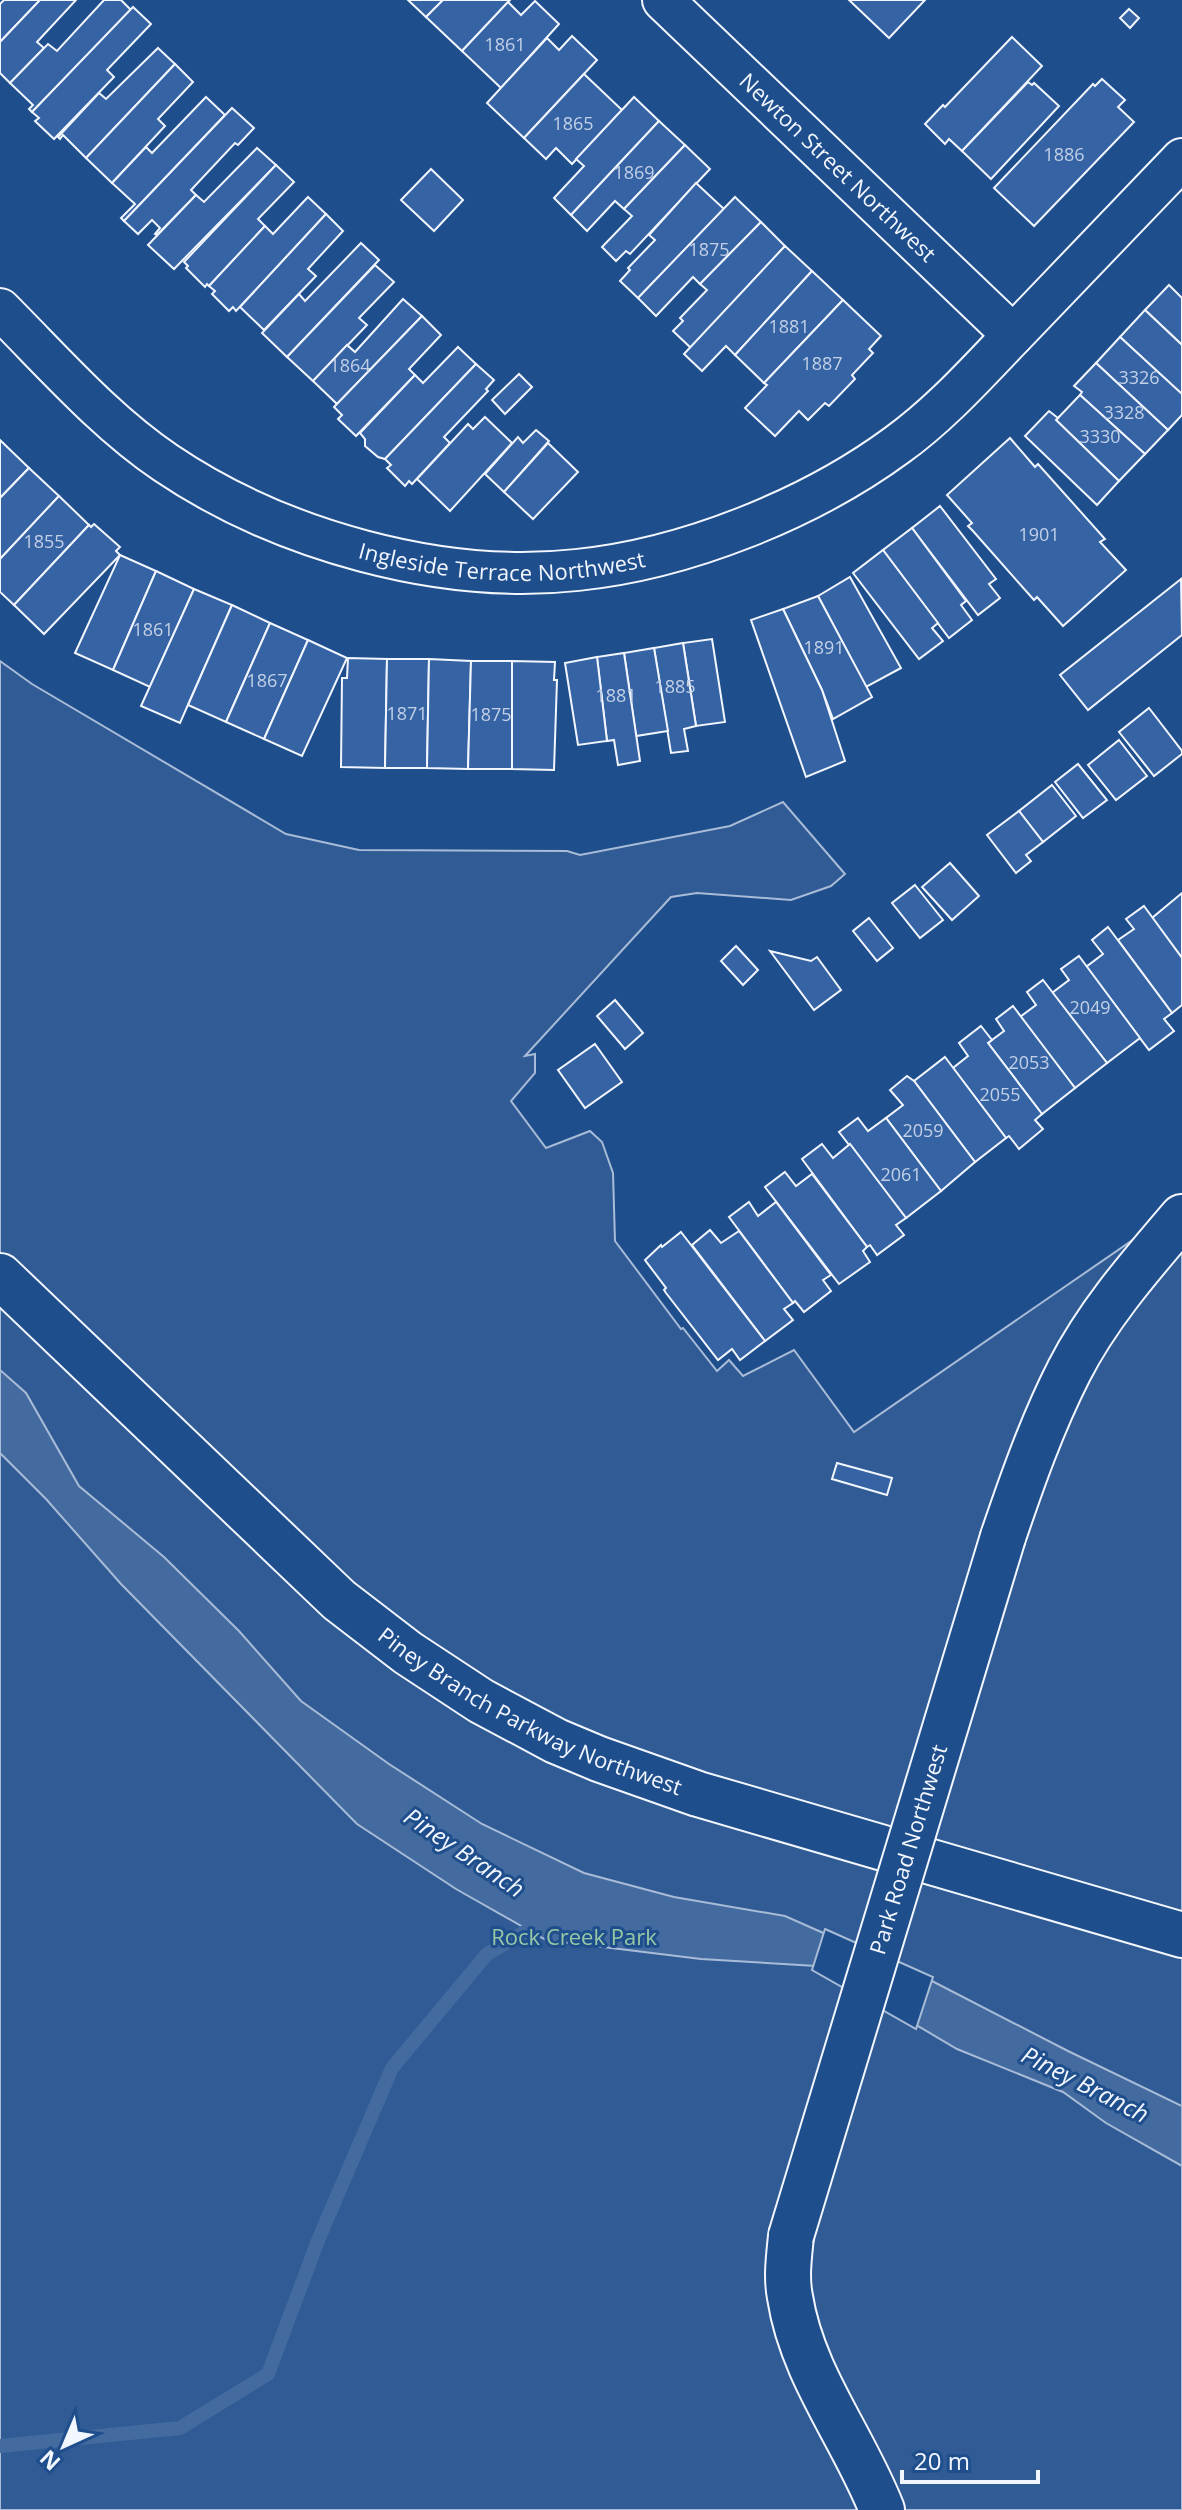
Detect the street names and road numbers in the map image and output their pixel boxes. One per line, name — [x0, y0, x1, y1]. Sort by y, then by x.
street label: Newton Street Northwest — [734, 65, 943, 268]
street label: Ingleside Terrace Northwest — [356, 535, 648, 587]
street label: Piney Branch Parkway Northwest — [373, 1620, 687, 1801]
street label: Park Road Northwest — [861, 1740, 953, 1958]

